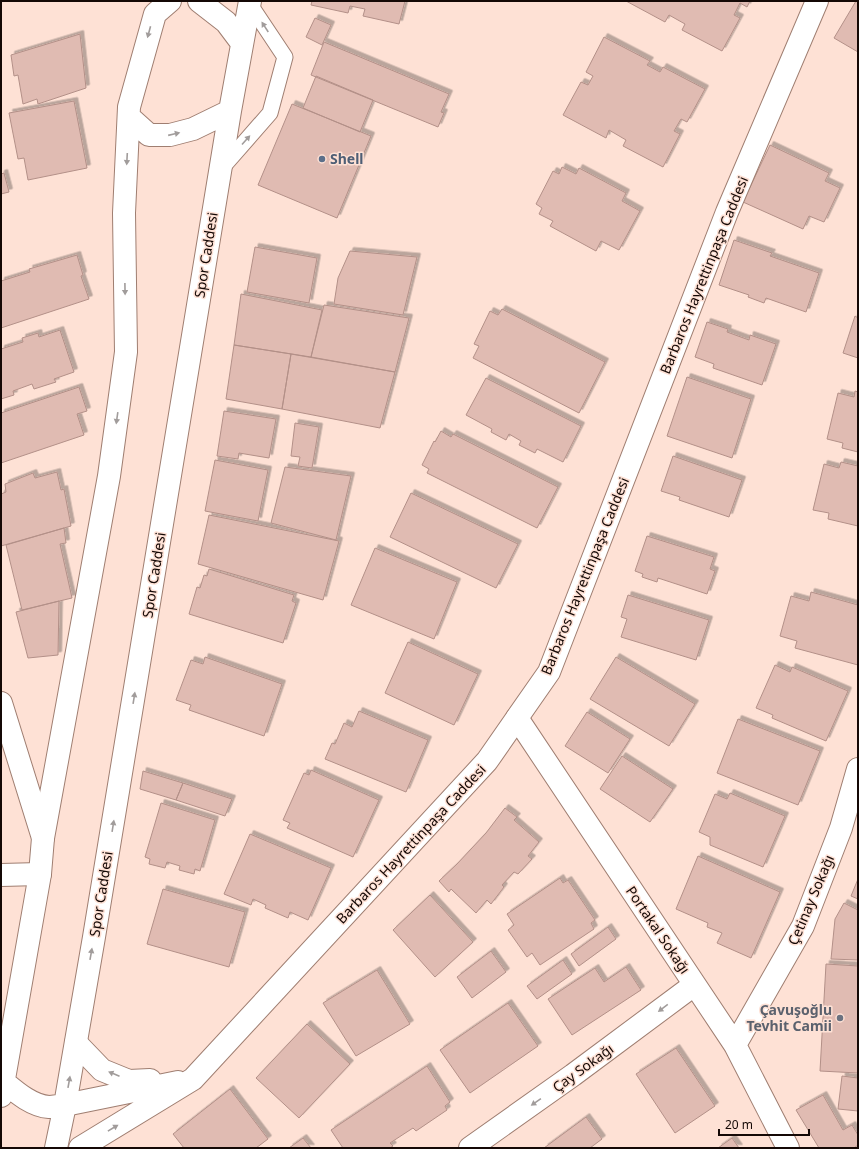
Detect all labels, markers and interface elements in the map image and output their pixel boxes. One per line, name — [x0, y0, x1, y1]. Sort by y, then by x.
one-way arrow — [261, 22, 269, 32]
one-way arrow — [146, 26, 152, 38]
one-way arrow — [168, 130, 181, 136]
one-way arrow — [242, 135, 251, 146]
place label: Shell — [330, 149, 364, 168]
one-way arrow — [123, 153, 130, 165]
marker: Shell — [317, 154, 327, 164]
street label: Barbaros Hayrettinpaşa Caddesi — [655, 173, 752, 376]
street label: Spor Caddesi — [189, 211, 222, 299]
one-way arrow — [122, 283, 128, 296]
one-way arrow — [114, 412, 120, 425]
street label: Barbaros Hayrettinpaşa Caddesi — [536, 474, 633, 677]
street label: Spor Caddesi — [137, 531, 170, 619]
one-way arrow — [131, 692, 137, 704]
street label: Barbaros Hayrettinpaşa Caddesi — [332, 760, 490, 927]
one-way arrow — [110, 820, 116, 832]
street label: Spor Caddesi — [84, 850, 117, 938]
street label: Çetinay Sokağı — [783, 852, 838, 948]
street label: Portakal Sokağı — [622, 882, 695, 977]
one-way arrow — [88, 948, 94, 960]
place label: Çavuşoğlu Tevhit Camii — [746, 1000, 832, 1035]
one-way arrow — [658, 1004, 668, 1012]
marker: Çavuşoğlu Tevhit Camii — [835, 1013, 845, 1023]
street label: Çay Sokağı — [548, 1039, 617, 1096]
one-way arrow — [107, 1071, 119, 1077]
one-way arrow — [66, 1076, 72, 1088]
one-way arrow — [531, 1098, 541, 1106]
scale bar — [719, 1111, 809, 1137]
text: 20 m — [725, 1116, 753, 1133]
one-way arrow — [107, 1124, 119, 1131]

